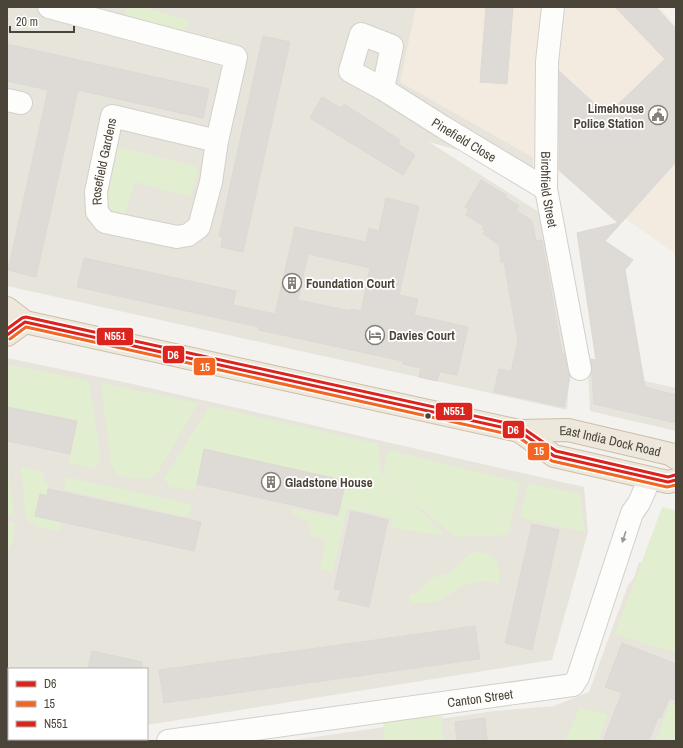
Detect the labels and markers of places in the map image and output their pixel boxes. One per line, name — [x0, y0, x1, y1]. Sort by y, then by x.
place label: Limehouse Police Station — [574, 100, 644, 132]
public building icon: Limehouse Police Station — [647, 104, 669, 126]
building icon: Foundation Court — [281, 272, 303, 294]
place label: Foundation Court — [306, 275, 395, 292]
hotel icon: Davies Court — [364, 324, 386, 346]
place label: Davies Court — [389, 327, 455, 344]
unlabelled marker — [423, 411, 433, 421]
building icon: Gladstone House — [260, 471, 282, 493]
place label: Gladstone House — [285, 474, 373, 491]

